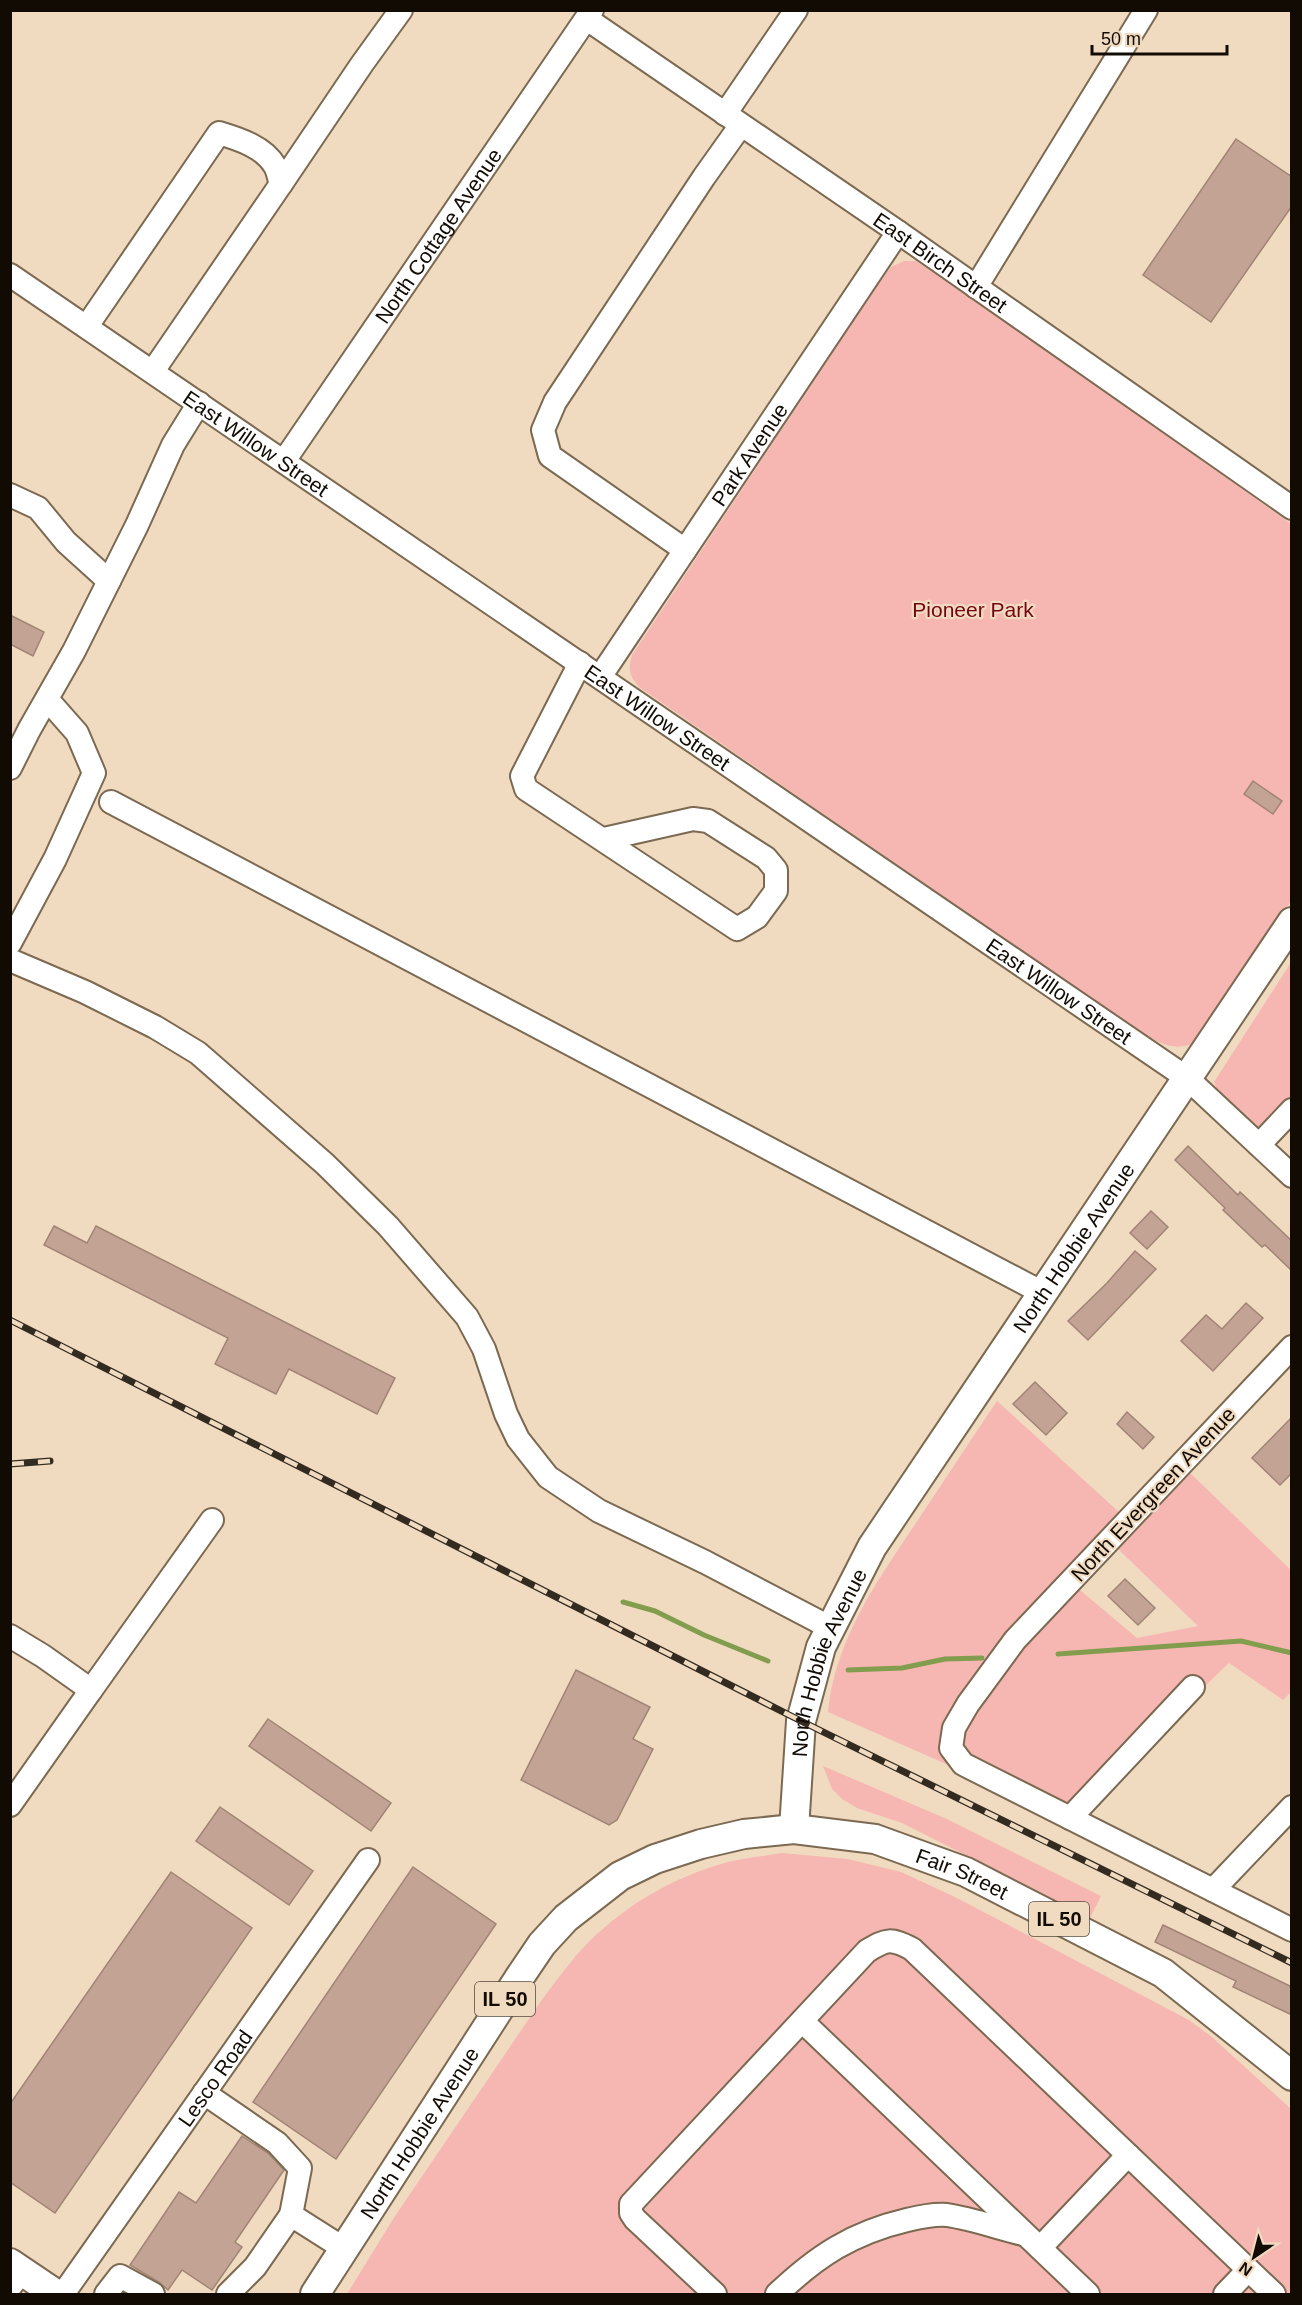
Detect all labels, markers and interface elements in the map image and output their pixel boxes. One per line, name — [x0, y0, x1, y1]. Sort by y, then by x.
scale bar — [1092, 18, 1227, 56]
text: 50 m — [1101, 29, 1141, 49]
street label: North Cottage Avenue — [370, 144, 506, 327]
street label: East Birch Street — [869, 207, 1012, 317]
street label: East Willow Street — [179, 385, 333, 501]
street label: Park Avenue — [707, 399, 792, 510]
park label: Pioneer Park — [912, 598, 1034, 621]
street label: East Willow Street — [581, 659, 735, 774]
street label: East Willow Street — [982, 933, 1136, 1048]
street label: North Hobbie Avenue — [1008, 1158, 1138, 1337]
street label: North Evergreen Avenue — [1066, 1402, 1240, 1586]
street label: North Hobbie Avenue — [787, 1564, 871, 1758]
street label: Fair Street — [913, 1843, 1012, 1903]
road number: IL 50 — [1029, 1902, 1089, 1936]
road number: IL 50 — [475, 1982, 535, 2016]
street label: Lesco Road — [173, 2026, 256, 2130]
street label: North Hobbie Avenue — [355, 2043, 483, 2223]
north arrow — [1224, 2227, 1284, 2287]
text: N — [1236, 2259, 1255, 2279]

